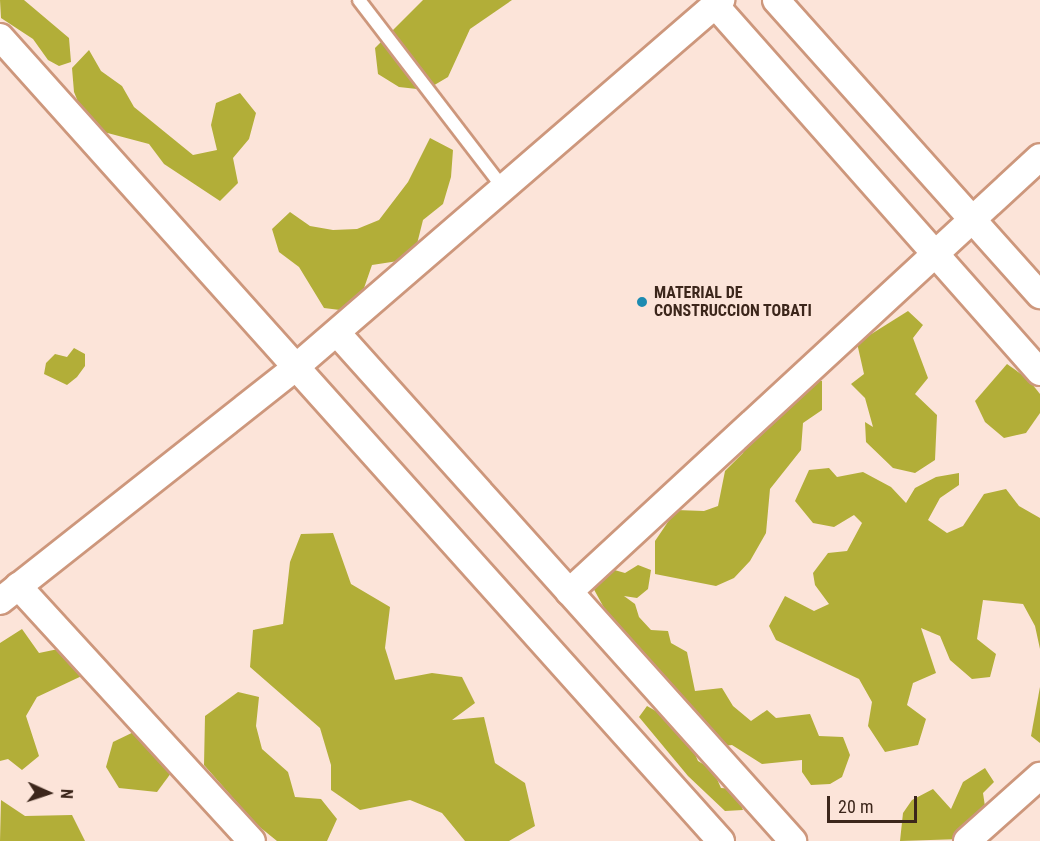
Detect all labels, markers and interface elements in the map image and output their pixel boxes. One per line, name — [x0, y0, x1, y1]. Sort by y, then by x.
place label: MATERIAL DE CONSTRUCCION TOBATI — [654, 283, 812, 321]
marker: MATERIAL DE CONSTRUCCION TOBATI — [635, 295, 649, 309]
north arrow — [18, 763, 78, 823]
scale bar — [830, 784, 920, 822]
text: N — [57, 789, 76, 799]
text: 20 m — [838, 796, 873, 817]

